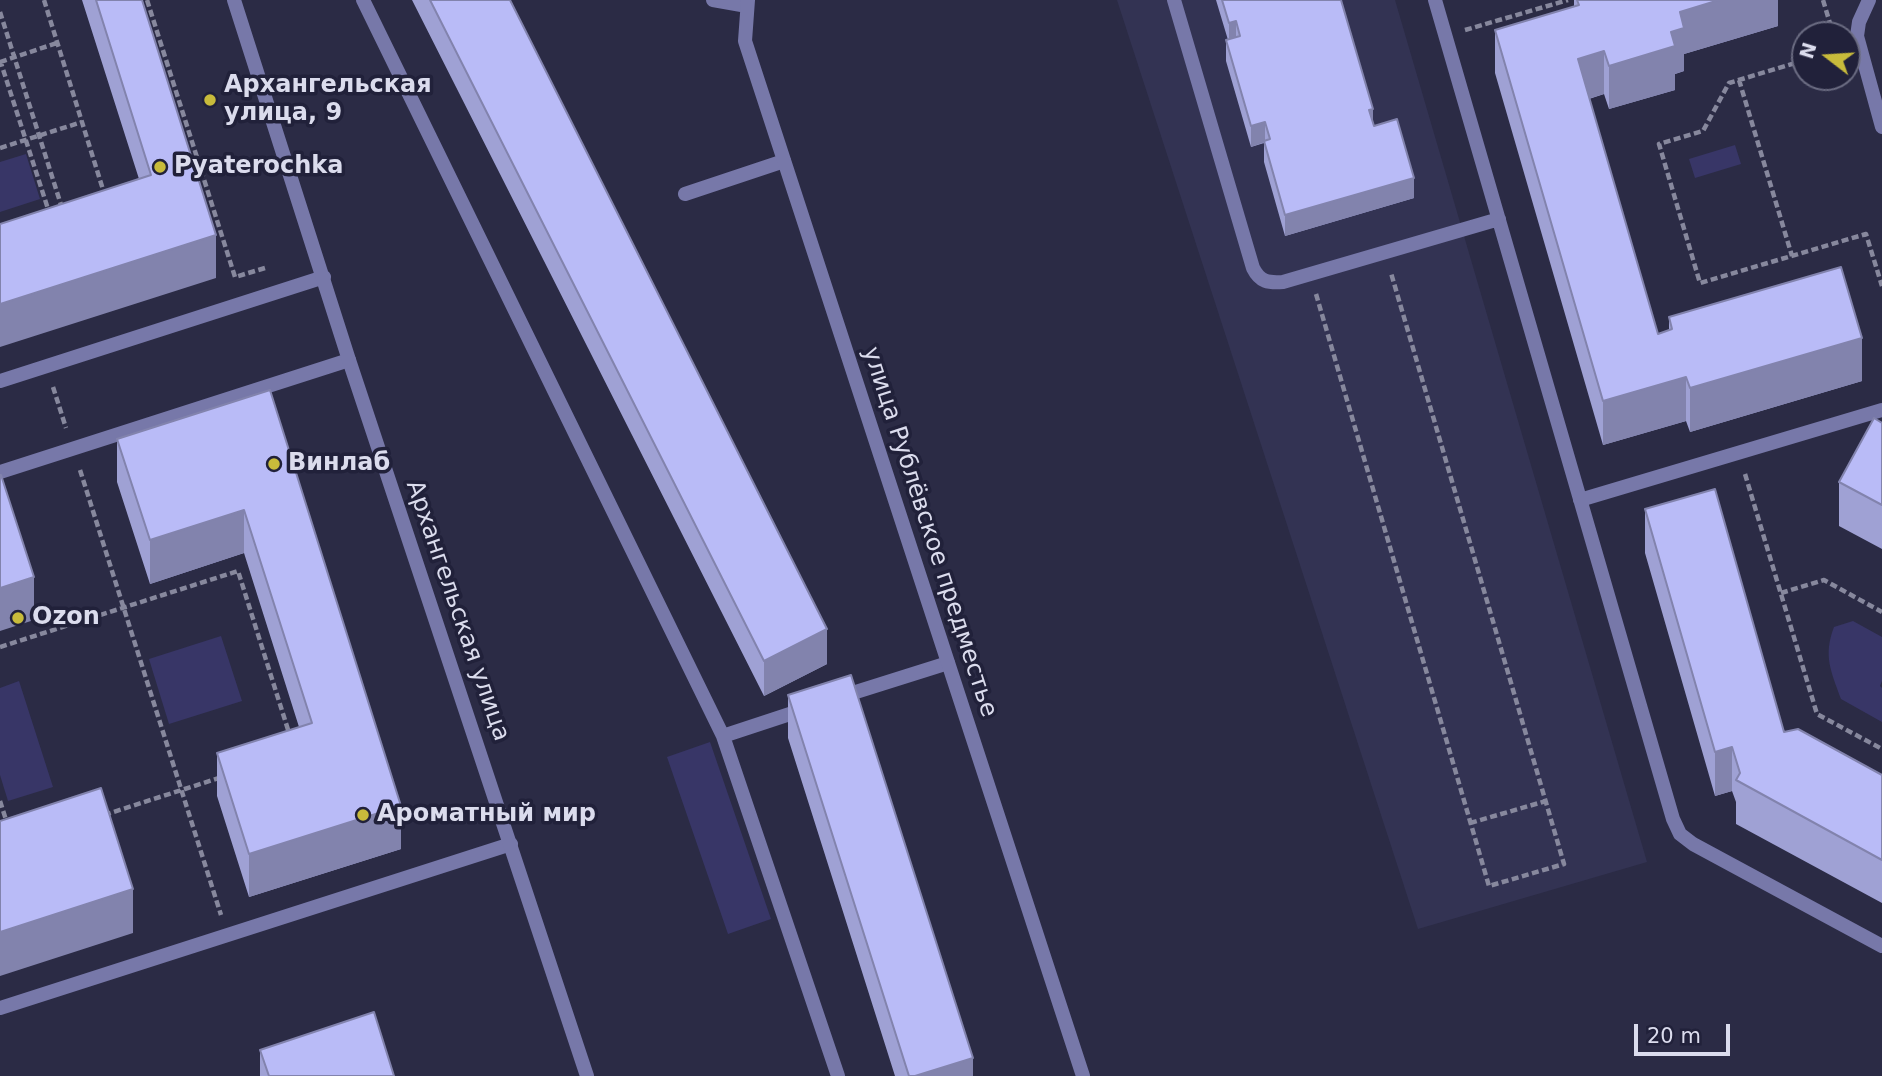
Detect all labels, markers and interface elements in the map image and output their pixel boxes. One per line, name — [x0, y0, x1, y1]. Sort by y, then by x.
north arrow — [1791, 21, 1861, 91]
text: N — [1795, 40, 1821, 61]
place label: Архангельская улица, 9 — [224, 72, 432, 128]
marker: Архангельская улица, 9 — [202, 92, 218, 108]
place label: Pyaterochka — [174, 153, 343, 181]
marker: Pyaterochka — [152, 159, 168, 175]
street label: улица Рублёвское предместье — [855, 343, 1003, 721]
place label: Винлаб — [288, 450, 390, 478]
marker: Винлаб — [266, 456, 282, 472]
street label: Архангельская улица — [399, 477, 515, 745]
place label: Ozon — [32, 604, 100, 632]
marker: Ozon — [10, 610, 26, 626]
place label: Ароматный мир — [377, 801, 596, 829]
marker: Ароматный мир — [355, 807, 371, 823]
scale bar — [1637, 1010, 1733, 1054]
text: 20 m — [1647, 1024, 1701, 1048]

